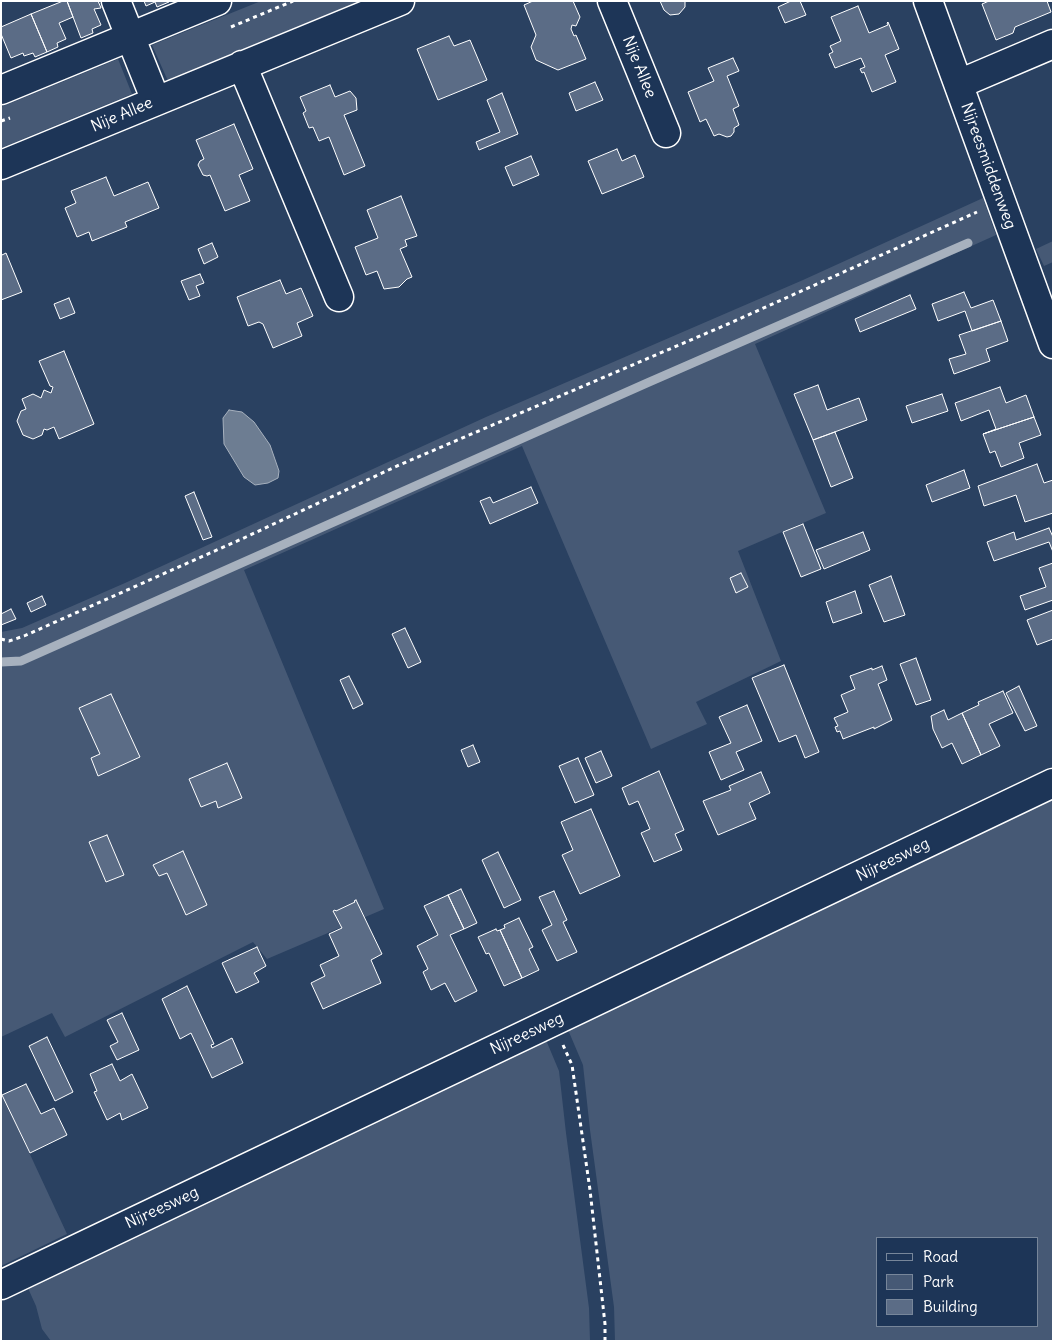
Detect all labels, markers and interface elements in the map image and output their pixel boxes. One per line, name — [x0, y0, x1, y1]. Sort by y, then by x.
street label: Nije Allee — [618, 33, 660, 101]
street label: Nije Allee — [88, 93, 156, 137]
street label: Nijreesmiddenweg — [956, 100, 1020, 232]
street label: Nijreesweg — [853, 834, 933, 886]
street label: Nijreesweg — [487, 1009, 567, 1059]
street label: Nijreesweg — [122, 1183, 202, 1233]
legend — [876, 1237, 1039, 1327]
text: Road — [923, 1247, 958, 1266]
text: Park — [923, 1272, 954, 1291]
text: Building — [923, 1297, 978, 1316]

